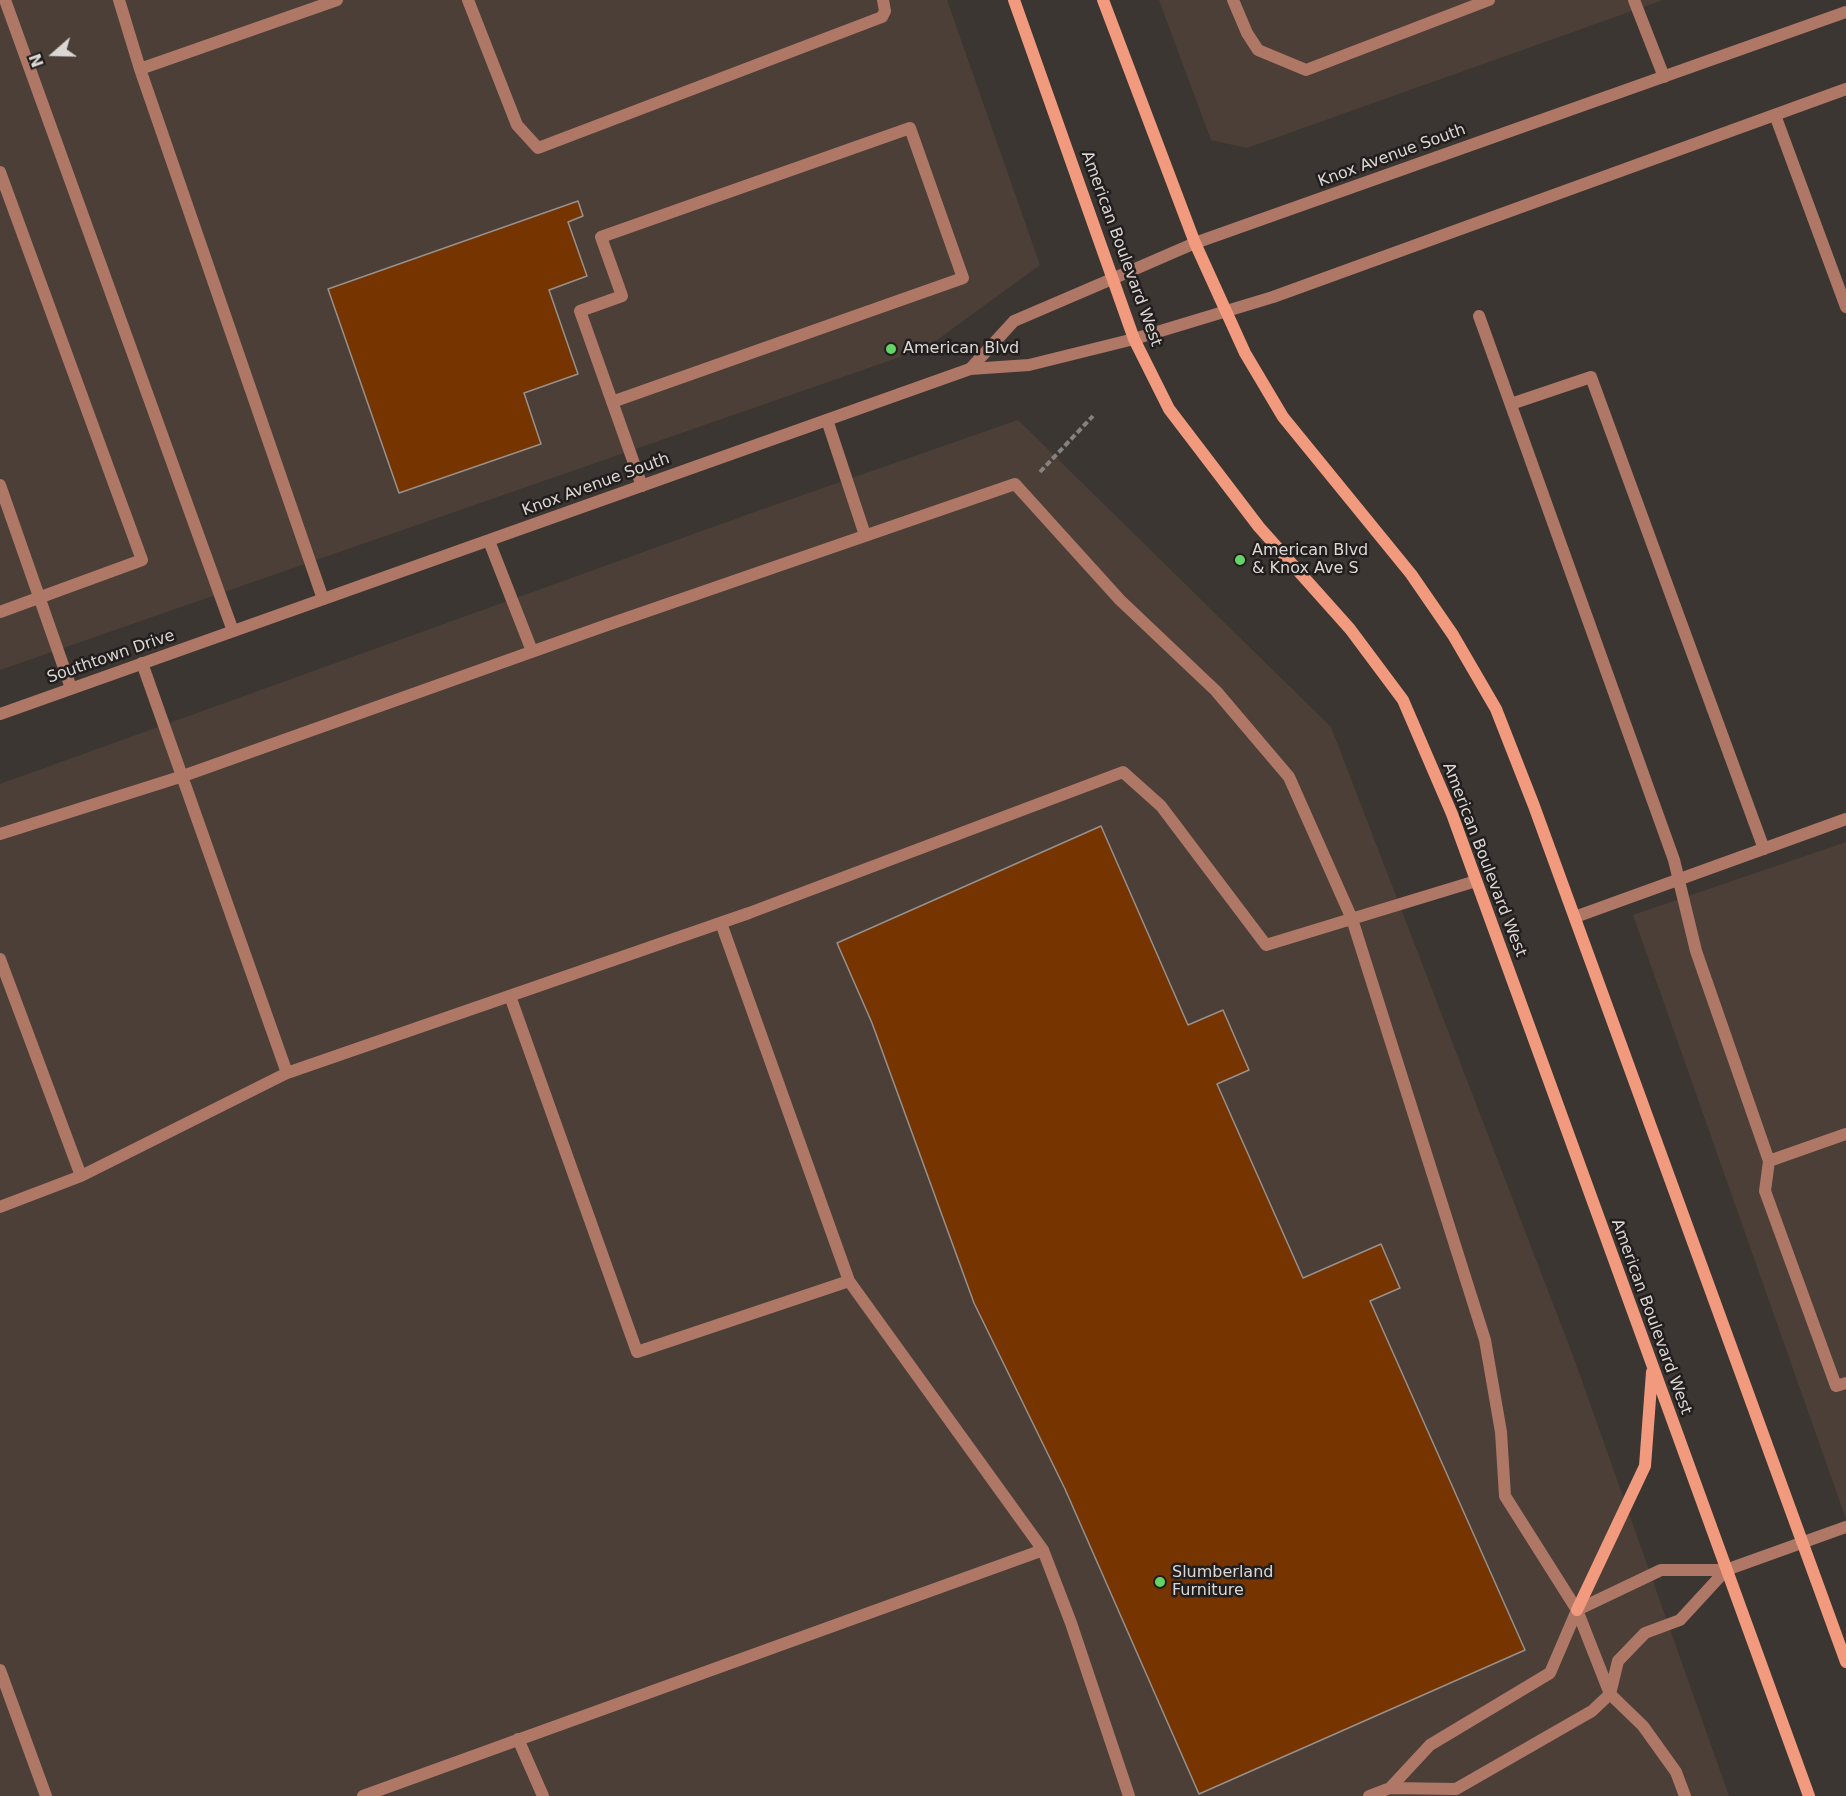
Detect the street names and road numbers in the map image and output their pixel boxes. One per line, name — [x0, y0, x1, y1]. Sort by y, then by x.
street label: Knox Avenue South — [1316, 120, 1468, 192]
street label: American Boulevard West — [1077, 149, 1165, 349]
street label: Knox Avenue South — [520, 449, 672, 521]
street label: Southtown Drive — [45, 626, 177, 688]
street label: American Boulevard West — [1438, 760, 1530, 960]
street label: American Boulevard West — [1607, 1217, 1695, 1417]

